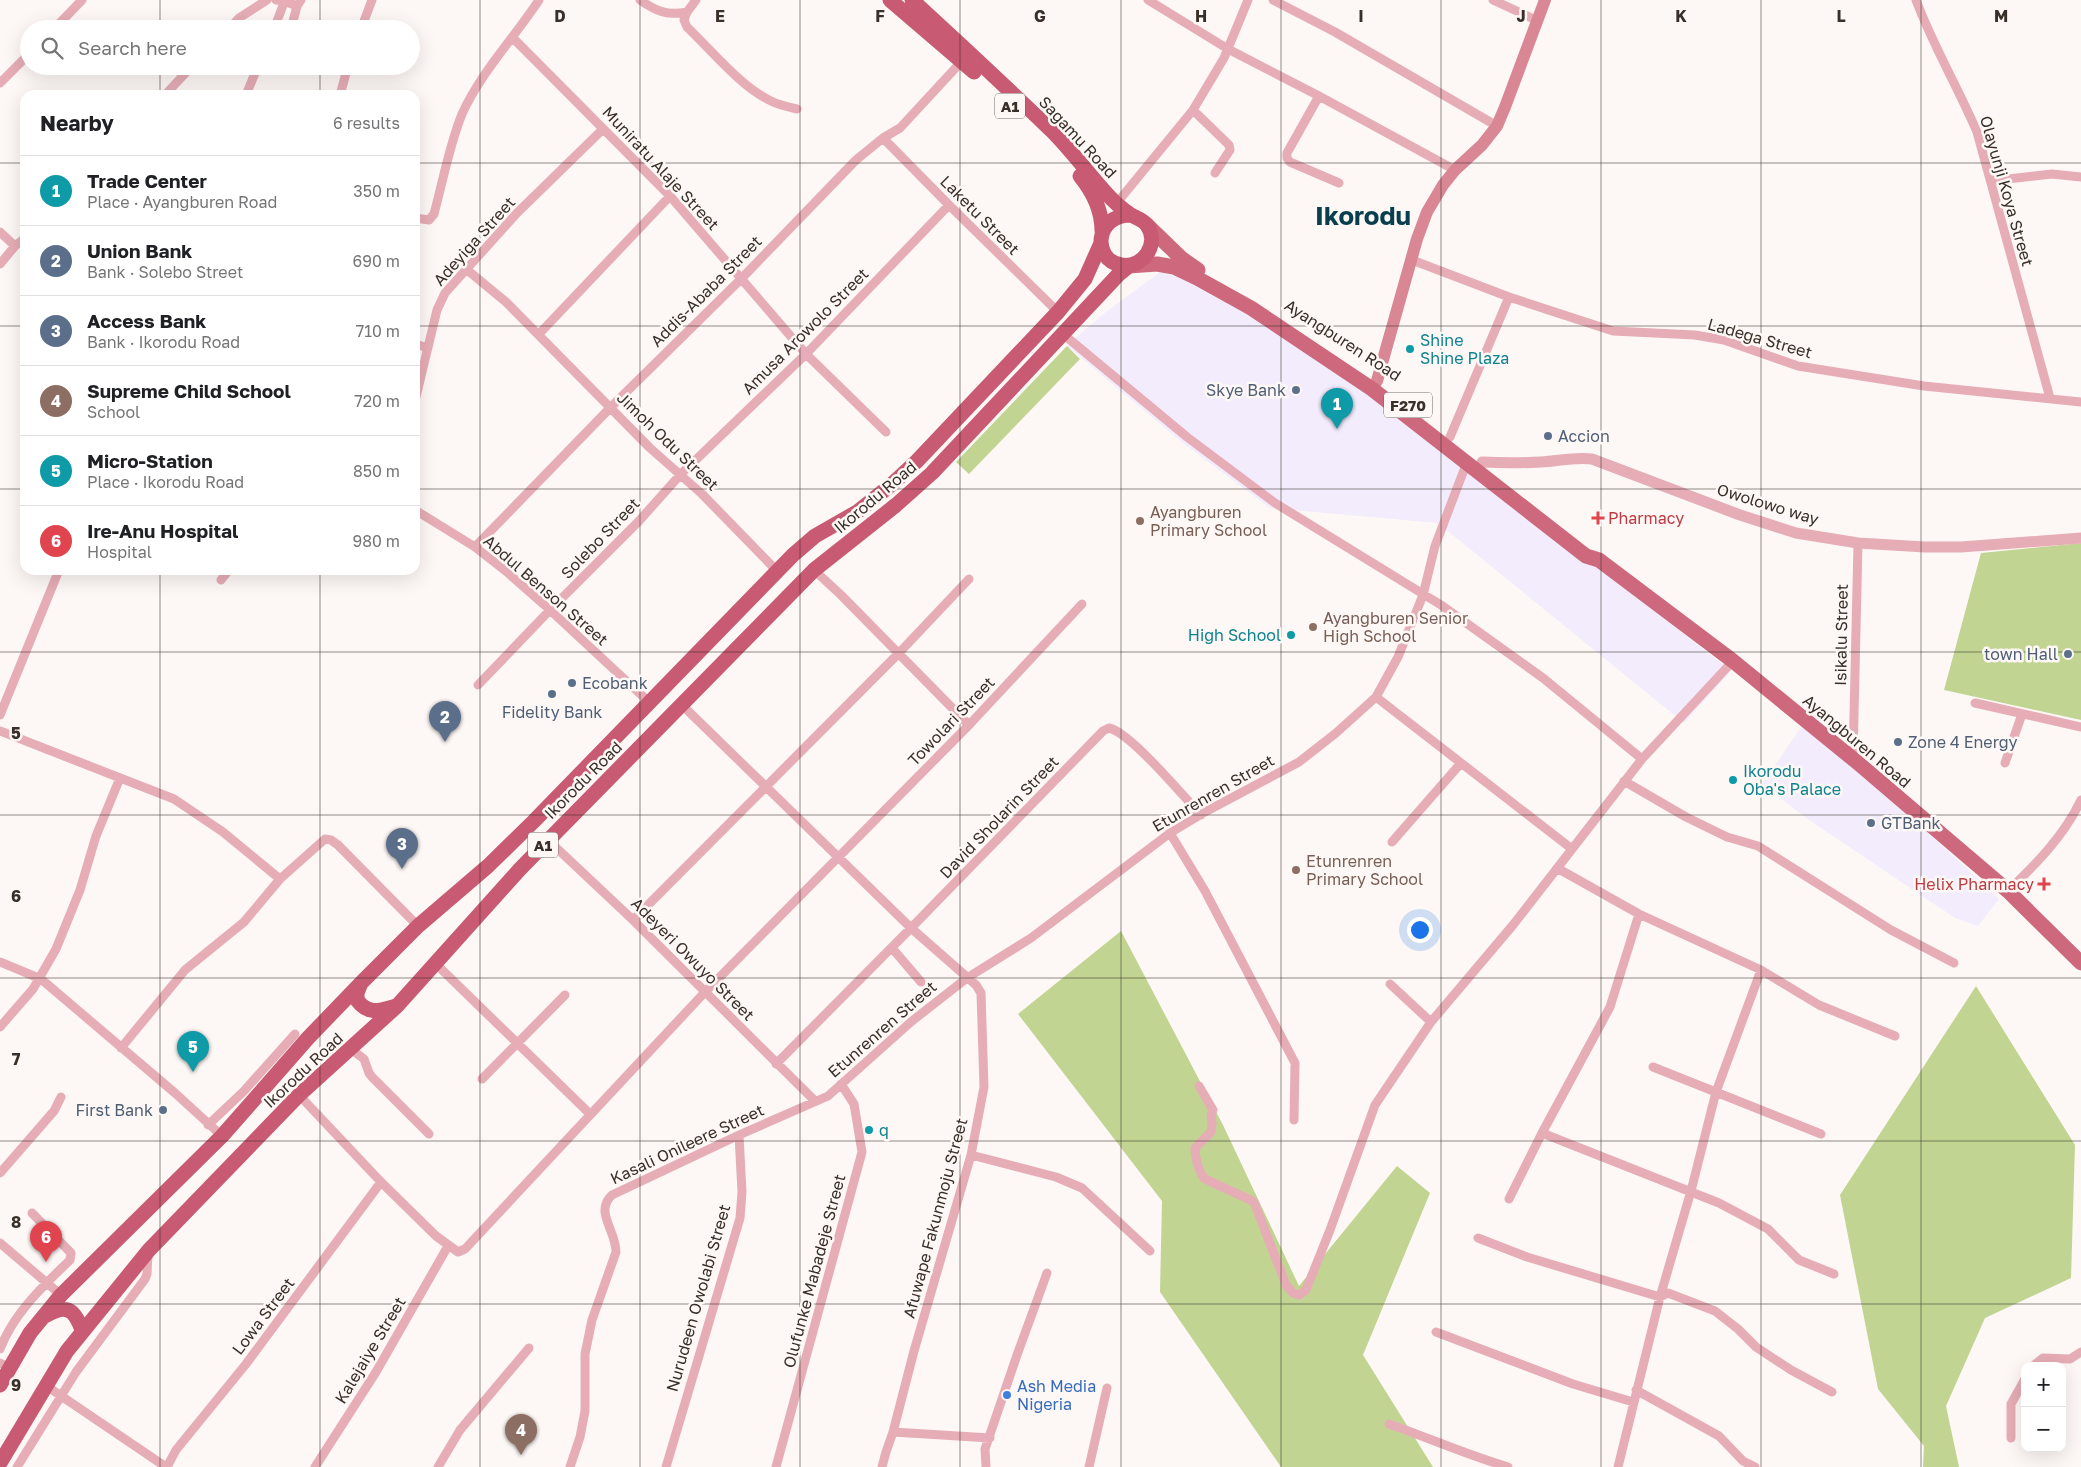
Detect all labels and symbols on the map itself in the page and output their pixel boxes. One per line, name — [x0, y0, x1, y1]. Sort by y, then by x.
text: D — [554, 6, 566, 26]
text: E — [715, 6, 725, 26]
text: F — [875, 6, 885, 26]
text: G — [1034, 6, 1046, 26]
text: H — [1195, 6, 1207, 26]
text: I — [1358, 6, 1364, 26]
text: J — [1516, 6, 1526, 26]
text: K — [1675, 6, 1687, 26]
text: L — [1836, 6, 1846, 26]
text: M — [1994, 6, 2008, 26]
street label: Sagamu Road — [1035, 92, 1121, 182]
road number: A1 — [995, 94, 1025, 118]
street label: Muniratu Alaje Street — [598, 102, 724, 234]
street label: Olayunji Koya Street — [1976, 113, 2038, 269]
street label: Laketu Street — [936, 171, 1024, 259]
street label: Adeyiga Street — [429, 192, 519, 290]
district label: Ikorodu — [1315, 200, 1411, 231]
street label: Addis-Ababa Street — [646, 231, 766, 351]
street label: Amusa Arowolo Street — [738, 264, 872, 398]
street label: Ayangburen Road — [1281, 295, 1405, 385]
street label: Ladega Street — [1705, 314, 1815, 362]
place label: Shine Shine Plaza — [1420, 330, 1509, 368]
marker: Shine Shine Plaza — [1404, 343, 1416, 355]
place label: Skye Bank — [1206, 380, 1286, 400]
marker: Skye Bank — [1290, 384, 1302, 396]
street label: Jimoh Odu Street — [613, 387, 723, 495]
pin: 1 — [1321, 388, 1353, 429]
road number: F270 — [1384, 392, 1432, 418]
place label: Accion — [1558, 426, 1610, 446]
marker: Accion — [1542, 430, 1554, 442]
street label: Ikorodu Road — [830, 457, 920, 537]
street label: Owolowo way — [1715, 479, 1821, 529]
street label: Solebo Street — [556, 493, 644, 583]
place label: Ayangburen Primary School — [1150, 502, 1267, 540]
place label: Pharmacy — [1608, 508, 1684, 528]
marker: Pharmacy — [1592, 512, 1604, 524]
marker: Ayangburen Primary School — [1134, 515, 1146, 527]
street label: Abdul Benson Street — [480, 531, 612, 649]
street label: Isikalu Street — [1830, 584, 1852, 686]
place label: Ayangburen Senior High School — [1323, 608, 1468, 646]
marker: Ayangburen Senior High School — [1307, 621, 1319, 633]
place label: High School — [1188, 625, 1281, 645]
marker: High School — [1285, 629, 1297, 641]
place label: town Hall — [1984, 644, 2058, 664]
marker: town Hall — [2062, 648, 2074, 660]
street label: Towolari Street — [903, 672, 999, 770]
place label: Ecobank — [582, 673, 648, 693]
marker: Ecobank — [566, 677, 578, 689]
marker: Fidelity Bank — [546, 688, 558, 700]
street label: Ayangburen Road — [1799, 690, 1915, 792]
pin: 2 — [429, 701, 461, 742]
place label: Fidelity Bank — [502, 702, 602, 722]
text: 5 — [11, 723, 21, 743]
place label: Zone 4 Energy — [1908, 732, 2018, 752]
marker: Zone 4 Energy — [1892, 736, 1904, 748]
street label: Ikorodu Road — [540, 737, 626, 823]
street label: Etunrenren Street — [1148, 750, 1278, 836]
street label: David Sholarin Street — [935, 752, 1063, 882]
place label: Ikorodu Oba's Palace — [1743, 761, 1841, 799]
marker: Ikorodu Oba's Palace — [1727, 774, 1739, 786]
place label: GTBank — [1881, 813, 1941, 833]
marker: GTBank — [1865, 817, 1877, 829]
pin: 3 — [386, 828, 418, 869]
road number: A1 — [528, 832, 558, 858]
place label: Etunrenren Primary School — [1306, 851, 1423, 889]
marker: Etunrenren Primary School — [1290, 864, 1302, 876]
place label: Helix Pharmacy — [1914, 874, 2034, 894]
marker: Helix Pharmacy — [2038, 878, 2050, 890]
text: 6 — [11, 886, 21, 906]
street label: Adeyeri Owuyo Street — [627, 893, 759, 1025]
your location — [1407, 917, 1433, 943]
street label: Etunrenren Street — [824, 976, 940, 1082]
street label: Ikorodu Road — [259, 1028, 347, 1112]
pin: 5 — [177, 1031, 209, 1072]
text: 7 — [12, 1049, 21, 1069]
place label: First Bank — [75, 1100, 153, 1120]
street label: Kasali Onileere Street — [607, 1100, 767, 1188]
marker: First Bank — [157, 1104, 169, 1116]
street label: Afuwape Fakunmoju Street — [899, 1116, 971, 1320]
place label: q — [879, 1120, 889, 1140]
marker: q — [863, 1124, 875, 1136]
street label: Olufunke Mabadeje Street — [778, 1172, 850, 1370]
street label: Nurudeen Owolabi Street — [662, 1202, 734, 1394]
text: 8 — [11, 1212, 21, 1232]
pin: 6 — [30, 1221, 62, 1262]
street label: Lowa Street — [227, 1273, 299, 1359]
street label: Kalejaiye Street — [330, 1293, 410, 1407]
text: 9 — [11, 1375, 21, 1395]
place label: Ash Media Nigeria — [1017, 1376, 1096, 1414]
marker: Ash Media Nigeria — [1001, 1389, 1013, 1401]
pin: 4 — [505, 1414, 537, 1455]

